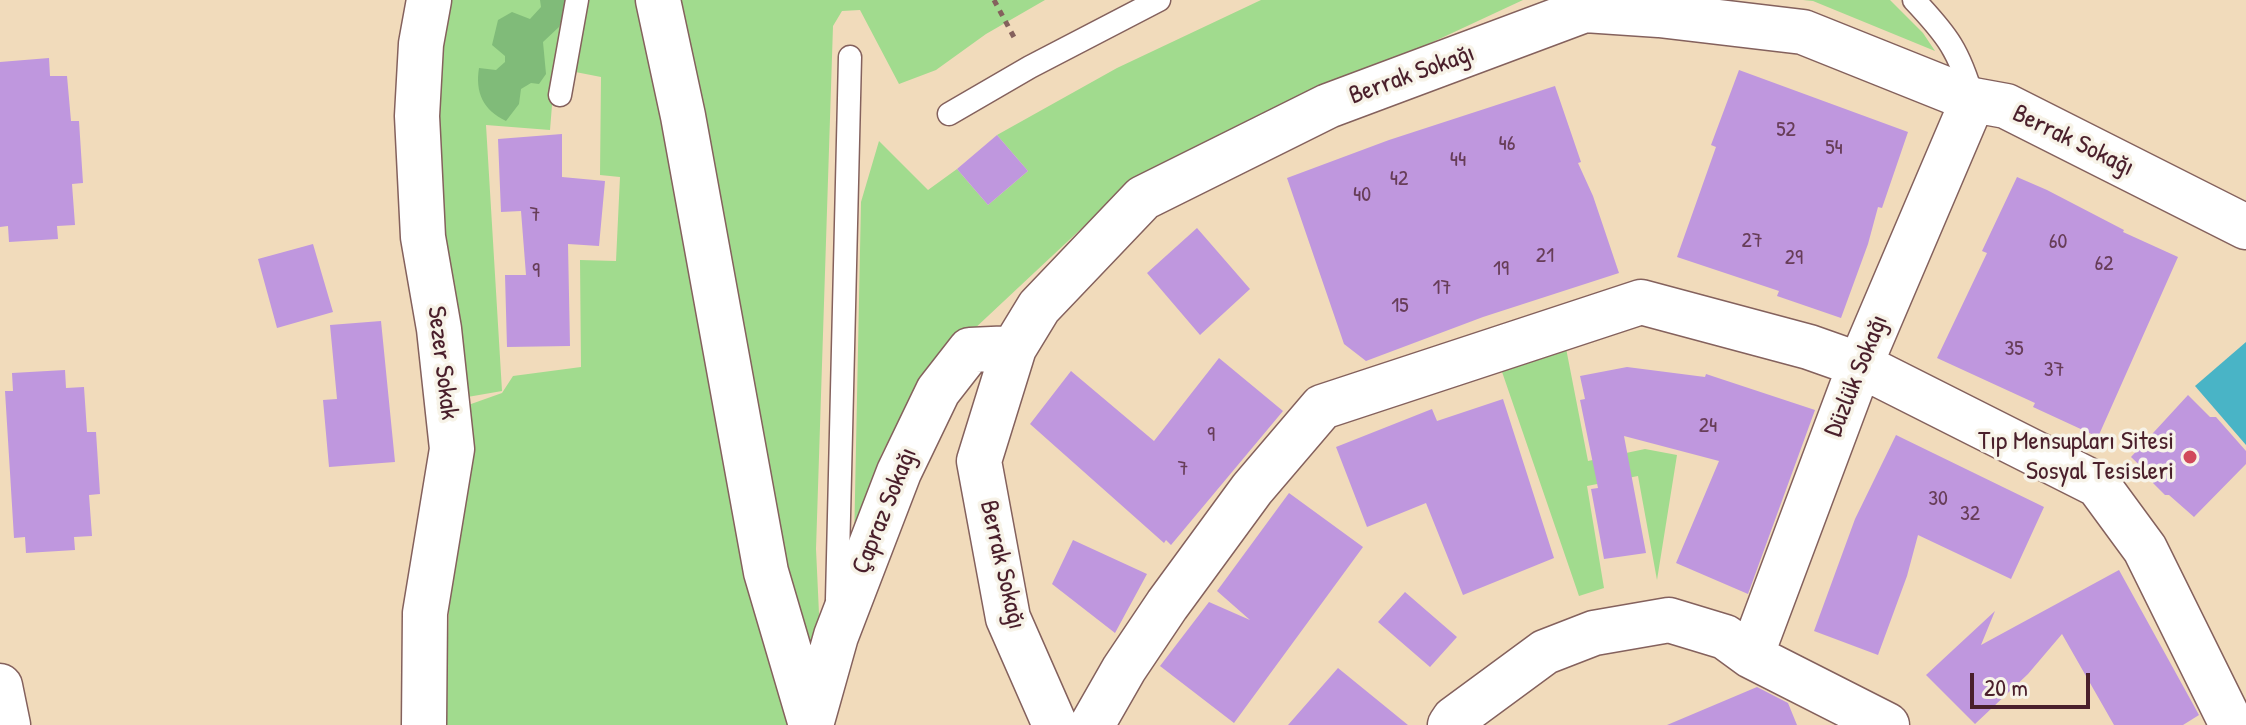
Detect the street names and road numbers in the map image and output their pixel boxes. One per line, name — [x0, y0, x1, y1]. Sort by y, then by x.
street label: Berrak Sokağı — [1345, 38, 1479, 112]
street label: Berrak Sokağı — [2007, 98, 2139, 184]
street label: Sezer Sokak — [420, 305, 464, 421]
street label: Düzlük Sokağı — [1818, 310, 1896, 442]
street label: Çapraz Sokağı — [845, 443, 925, 579]
street label: Berrak Sokağı — [972, 498, 1032, 632]

